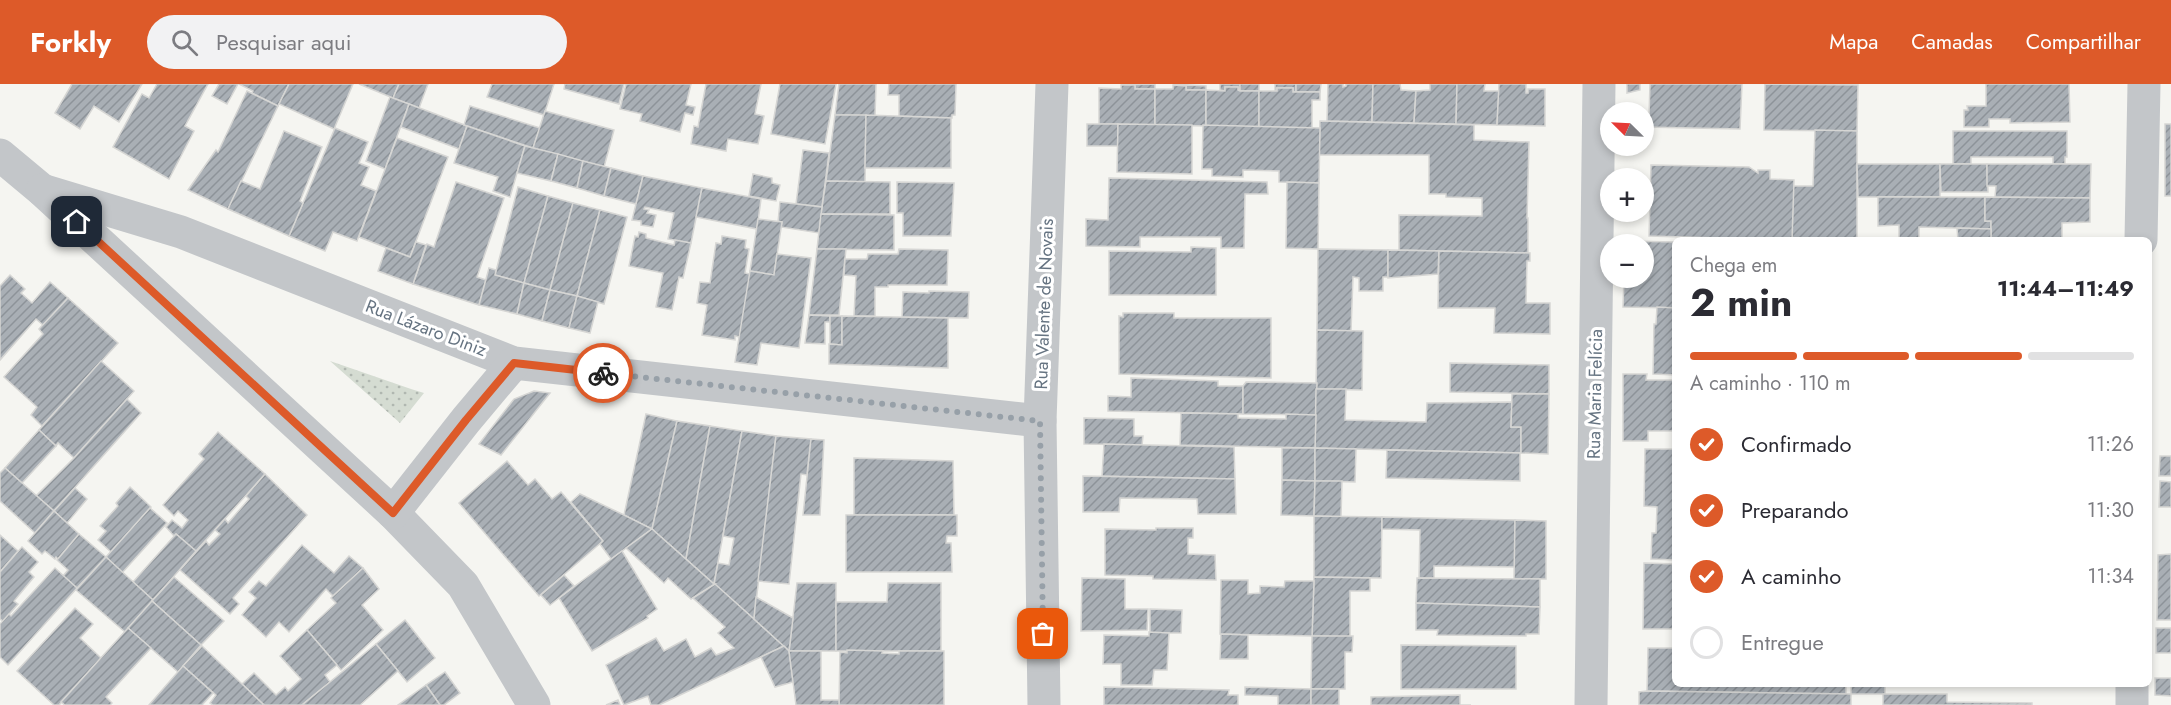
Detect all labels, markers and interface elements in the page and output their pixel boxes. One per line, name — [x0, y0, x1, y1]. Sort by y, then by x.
search box — [147, 15, 567, 69]
text: Forkly — [30, 22, 111, 63]
icon: search — [168, 26, 201, 59]
text: Pesquisar aqui — [216, 26, 351, 58]
text: Mapa — [1829, 27, 1878, 57]
text: Camadas — [1911, 27, 1993, 57]
text: Compartilhar — [2026, 27, 2141, 57]
north arrow — [1600, 102, 1654, 156]
map controls — [1600, 102, 1654, 288]
button: + — [1600, 168, 1654, 222]
pin — [51, 196, 102, 247]
icon: home — [60, 205, 93, 238]
street label: Rua Valente de Novais — [1028, 218, 1060, 390]
button: − — [1600, 234, 1654, 288]
text: Chega em — [1690, 251, 1777, 280]
text: 11:44–11:49 — [1997, 272, 2134, 304]
text: 2 min — [1690, 274, 1792, 331]
street label: Rua Lázaro Diniz — [362, 293, 491, 363]
street label: Rua Maria Felícia — [1581, 329, 1609, 459]
courier — [573, 343, 633, 403]
icon: bike — [587, 357, 620, 390]
text: A caminho · 110 m — [1690, 369, 1851, 398]
icon: check — [1690, 428, 1723, 461]
text: Confirmado — [1741, 428, 1851, 460]
text: 11:26 — [2087, 430, 2134, 459]
icon: check — [1690, 494, 1723, 527]
text: Preparando — [1741, 494, 1849, 526]
text: 11:30 — [2087, 496, 2134, 525]
icon: check — [1690, 560, 1723, 593]
text: A caminho — [1741, 560, 1841, 592]
text: 11:34 — [2087, 562, 2134, 591]
pin — [1017, 608, 1068, 659]
icon: bag — [1026, 617, 1059, 650]
text: Entregue — [1741, 626, 1824, 658]

